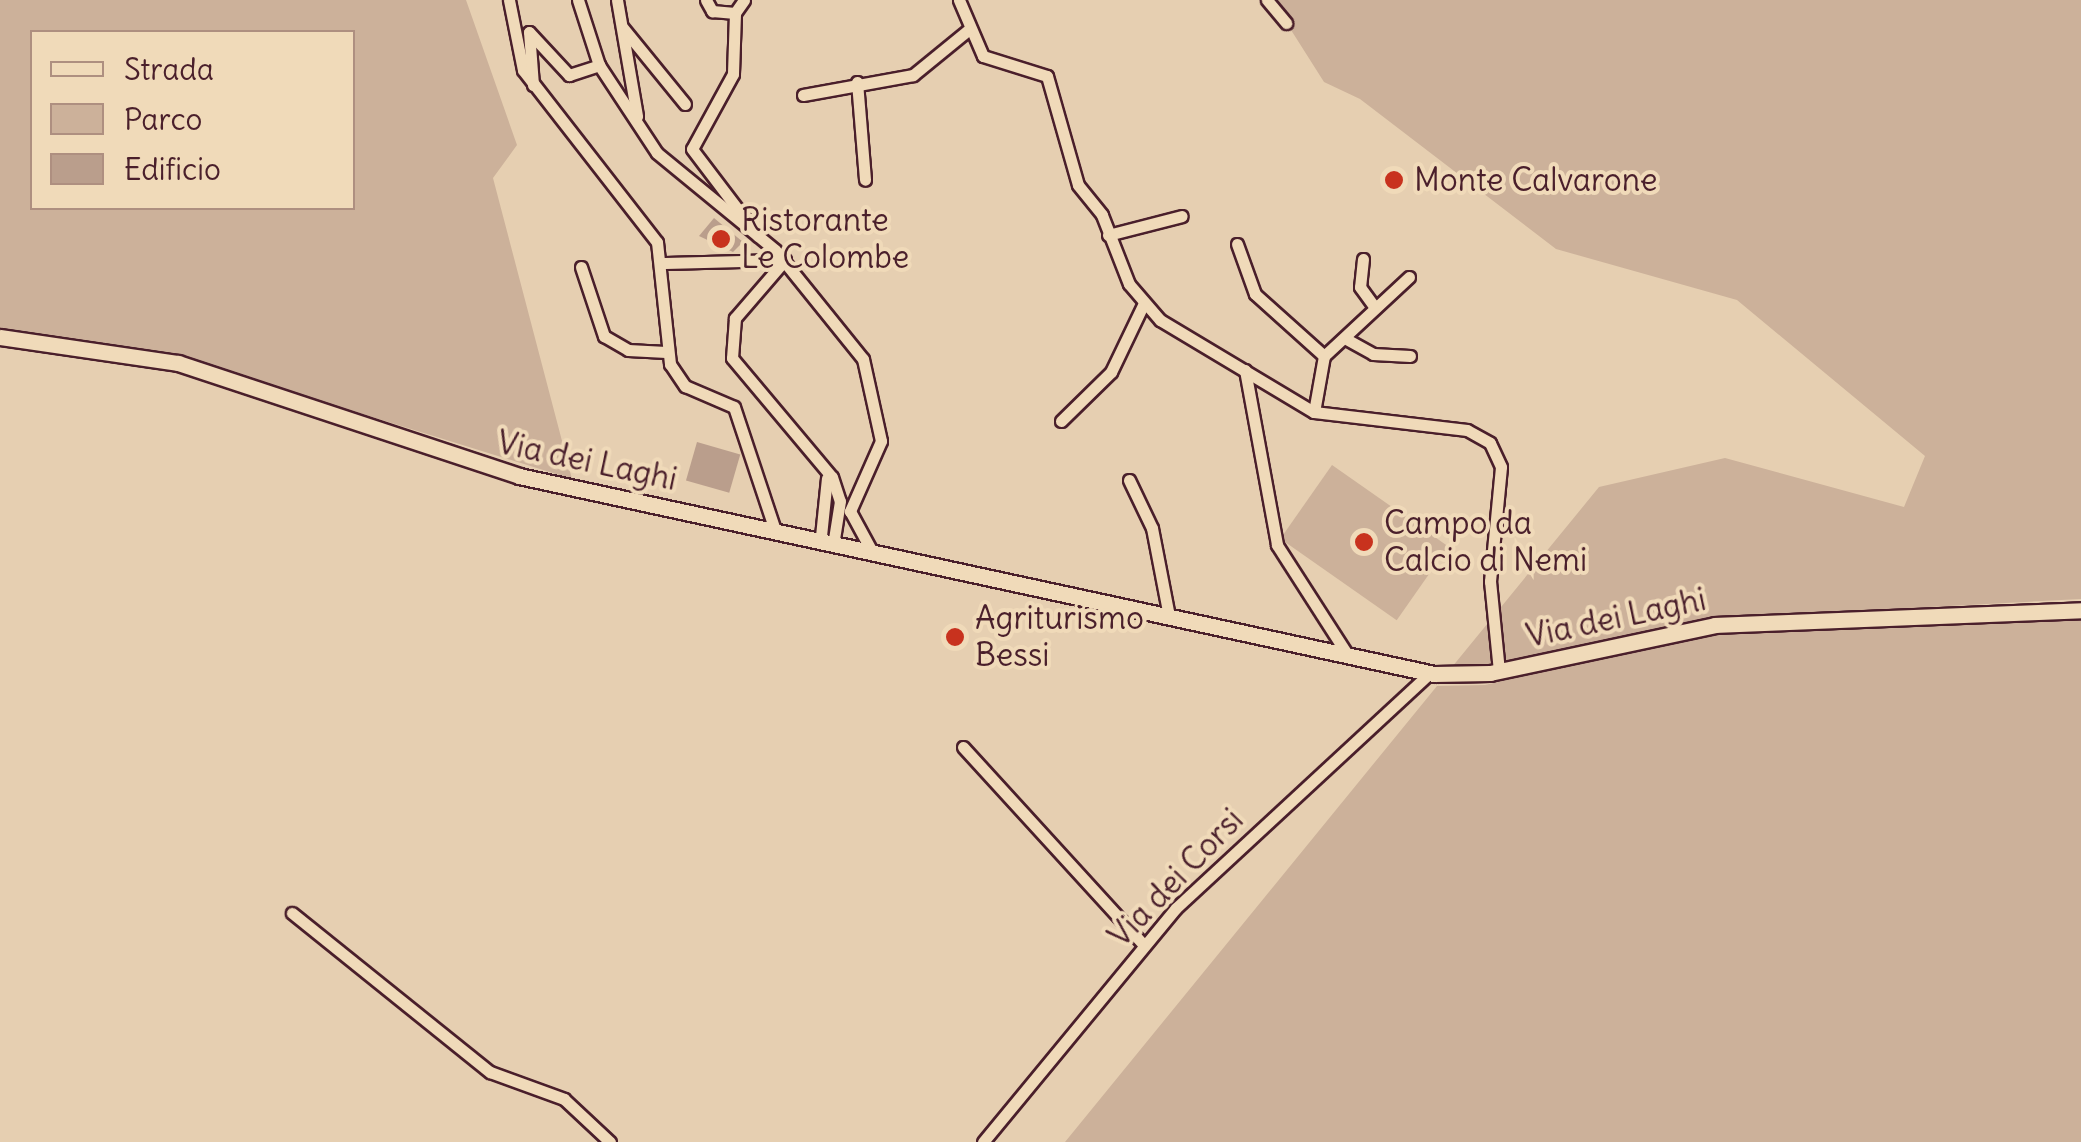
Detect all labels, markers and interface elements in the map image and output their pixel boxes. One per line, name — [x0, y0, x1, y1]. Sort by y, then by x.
legend — [30, 30, 355, 210]
text: Strada — [124, 50, 214, 88]
text: Parco — [124, 100, 202, 138]
text: Edificio — [124, 150, 221, 188]
place label: Monte Calvarone — [1414, 161, 1658, 199]
marker: Monte Calvarone — [1383, 169, 1405, 191]
place label: Ristorante Le Colombe — [741, 202, 909, 277]
marker: Ristorante Le Colombe — [710, 228, 732, 250]
street label: Via dei Laghi — [494, 423, 680, 499]
place label: Campo da Calcio di Nemi — [1384, 505, 1587, 580]
marker: Campo da Calcio di Nemi — [1353, 531, 1375, 553]
street label: Via dei Laghi — [1523, 580, 1709, 656]
place label: Agriturismo Bessi — [975, 600, 1144, 675]
marker: Agriturismo Bessi — [944, 626, 966, 648]
street label: Via dei Corsi — [1101, 801, 1251, 955]

